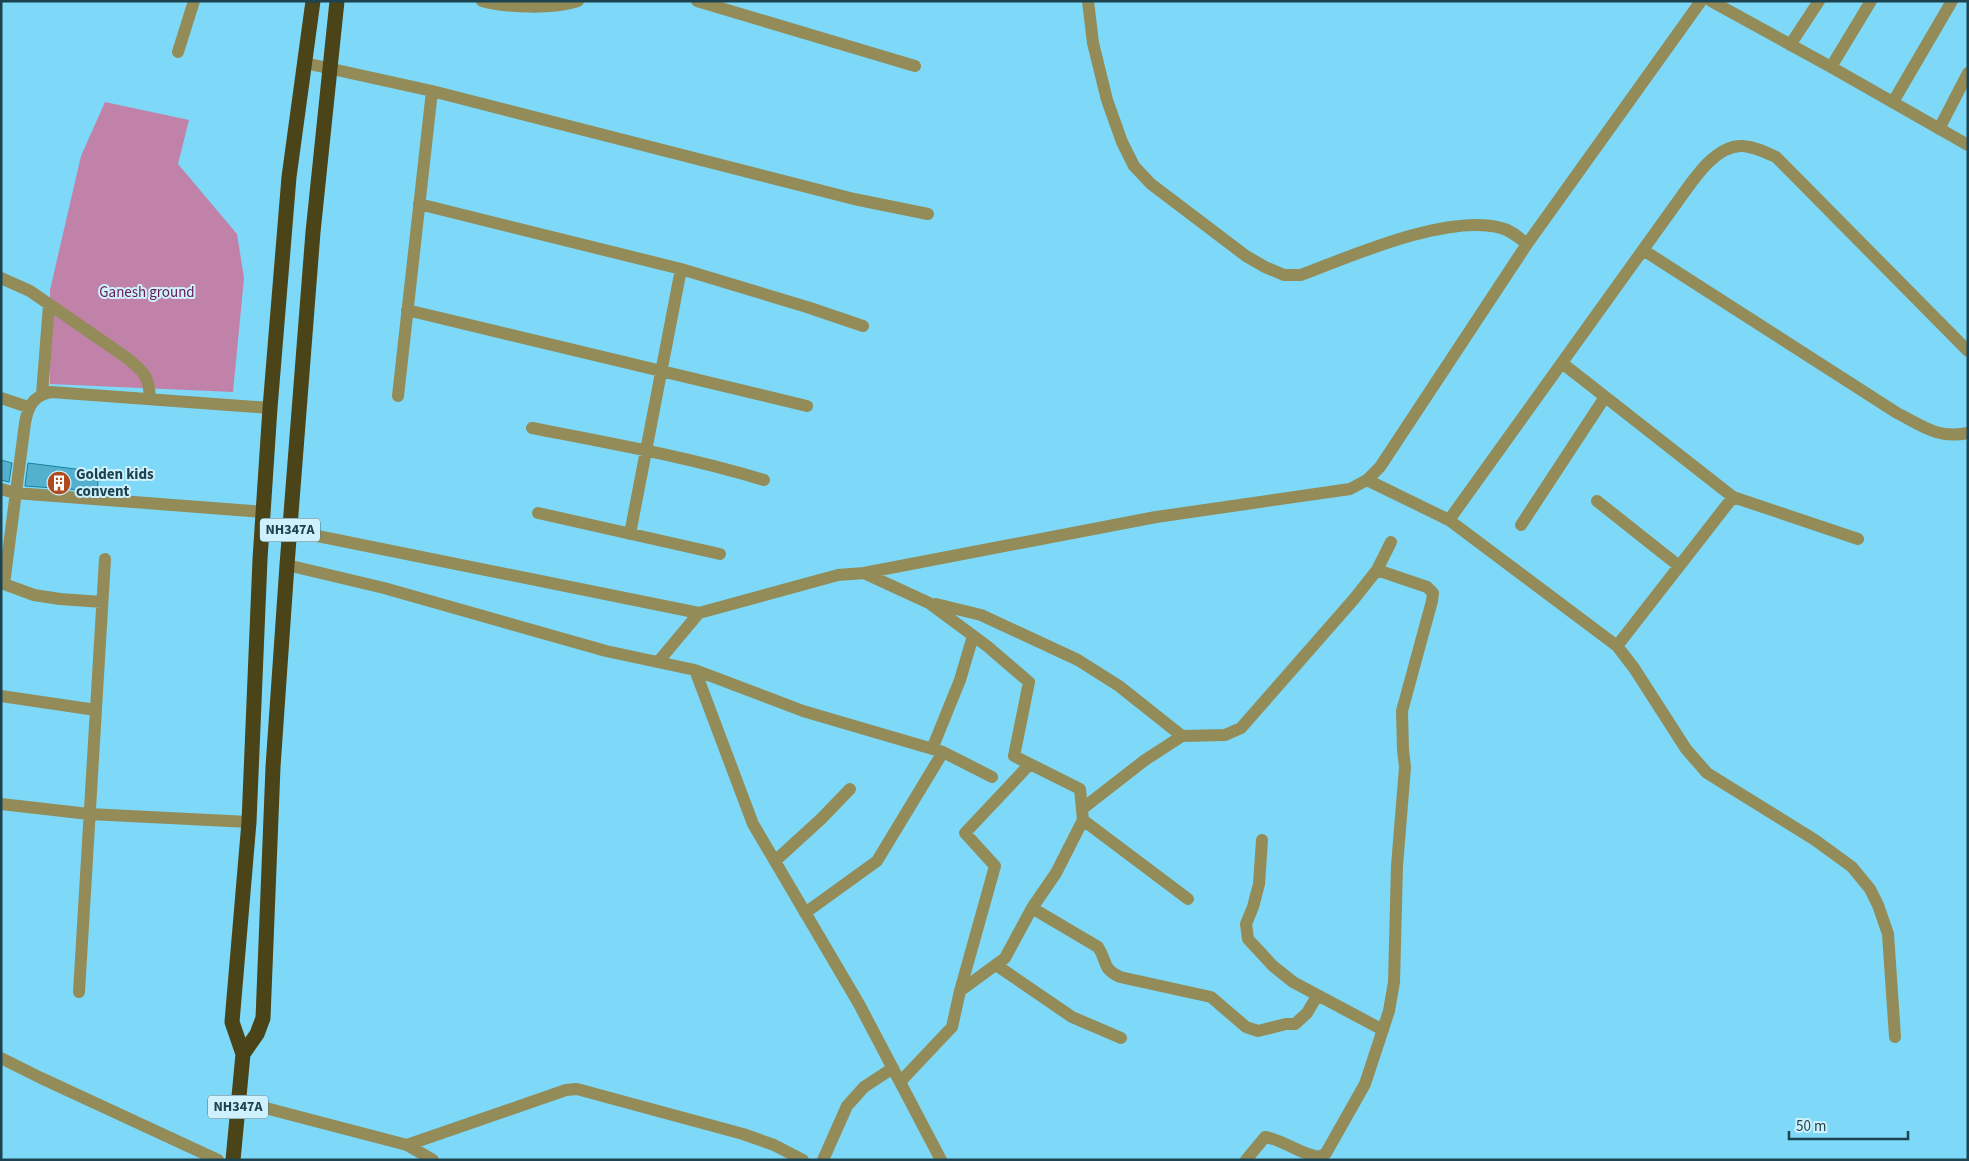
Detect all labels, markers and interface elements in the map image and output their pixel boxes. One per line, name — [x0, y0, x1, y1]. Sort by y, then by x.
park label: Ganesh ground — [99, 282, 195, 303]
place label: Golden kids convent — [76, 464, 154, 502]
building icon: Golden kids convent — [46, 470, 72, 496]
road number: NH347A — [260, 518, 320, 542]
road number: NH347A — [208, 1096, 268, 1118]
scale bar — [1789, 1108, 1908, 1140]
text: 50 m — [1796, 1116, 1826, 1137]

